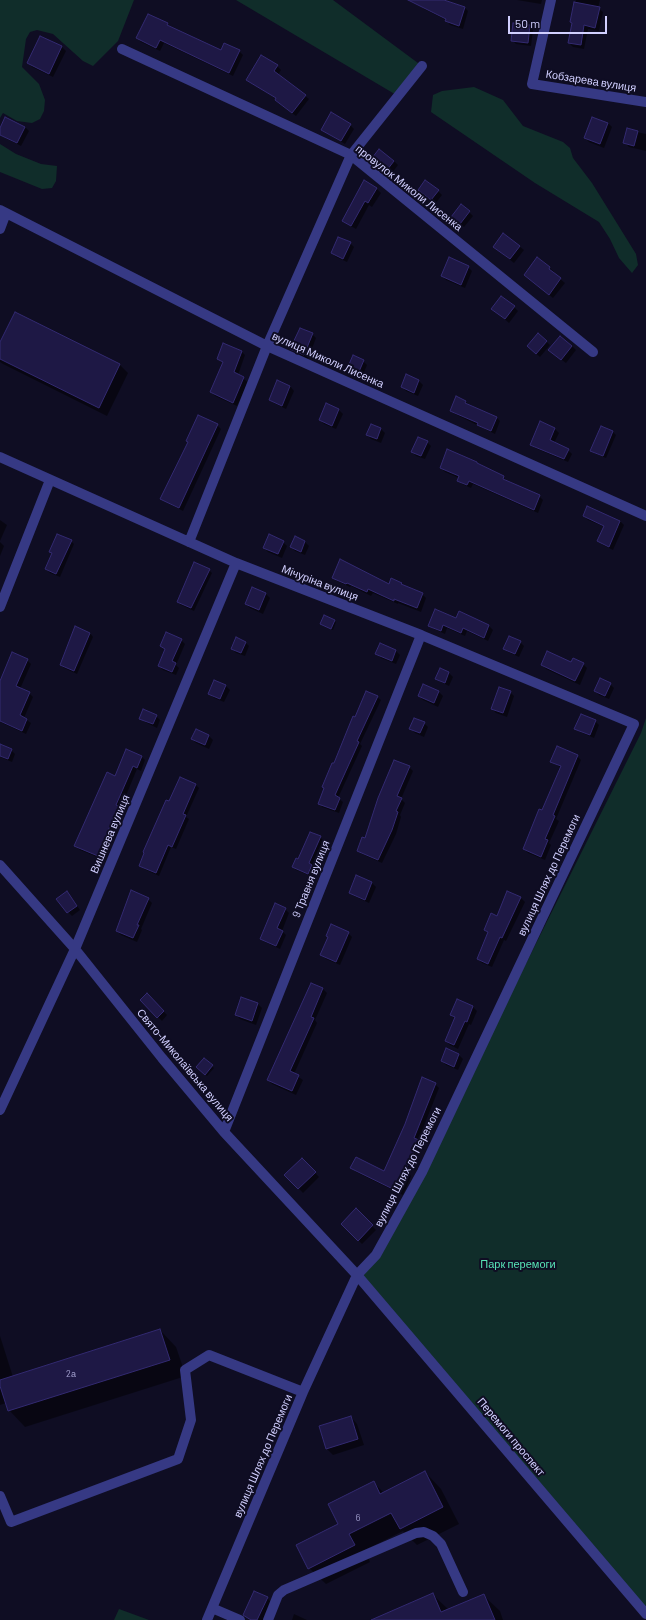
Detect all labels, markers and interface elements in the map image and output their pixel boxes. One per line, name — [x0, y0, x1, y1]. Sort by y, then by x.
scale bar — [510, 8, 609, 34]
text: 50 m — [515, 16, 540, 30]
street label: Кобзарева вулиця — [545, 67, 637, 95]
street label: провулок Миколи Лисенка — [353, 142, 465, 234]
street label: вулиця Миколи Лисенка — [270, 329, 386, 391]
street label: Мічуріна вулиця — [280, 562, 360, 604]
street label: Вишнева вулиця — [87, 793, 133, 875]
street label: вулиця Шлях до Перемоги — [515, 812, 583, 938]
street label: 9 Травня вулиця — [290, 839, 332, 919]
street label: Свято-Миколаївська вулиця — [134, 1006, 236, 1124]
street label: вулиця Шлях до Перемоги — [372, 1105, 444, 1229]
park label: Парк перемоги — [480, 1257, 556, 1271]
house number: 2а — [66, 1369, 76, 1379]
street label: вулиця Шлях до Перемоги — [231, 1392, 295, 1520]
street label: Перемоги проспект — [474, 1395, 548, 1479]
house number: 6 — [356, 1513, 360, 1523]

